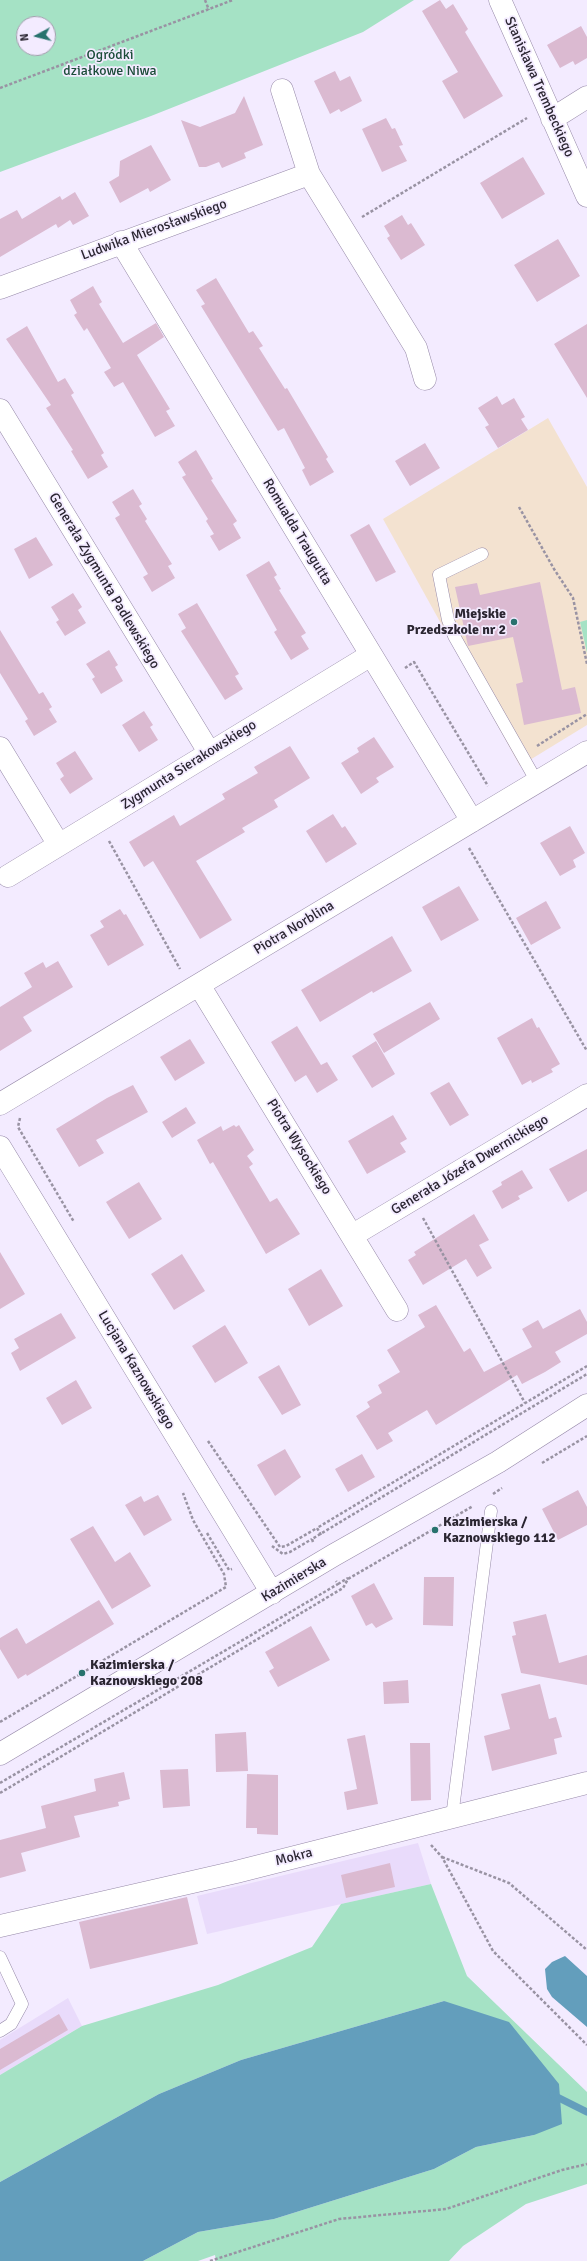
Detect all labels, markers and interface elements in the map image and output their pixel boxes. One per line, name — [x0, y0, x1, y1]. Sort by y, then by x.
street label: Stanisława Trembeckiego — [500, 14, 578, 160]
north arrow — [16, 16, 56, 56]
text: N — [18, 33, 32, 42]
park label: Ogródki działkowe Niwa — [63, 47, 157, 80]
street label: Ludwika Mierosławskiego — [79, 196, 229, 264]
street label: Romualda Traugutta — [259, 476, 335, 588]
street label: Generała Zygmunta Padlewskiego — [45, 490, 163, 672]
place label: Miejskie Przedszkole nr 2 — [407, 606, 506, 638]
marker: Miejskie Przedszkole nr 2 — [509, 617, 519, 627]
street label: Zygmunta Sierakowskiego — [118, 717, 260, 813]
street label: Piotra Norblina — [251, 897, 337, 959]
street label: Piotra Wysockiego — [263, 1096, 335, 1198]
street label: Generała Józefa Dwernickiego — [388, 1111, 552, 1219]
street label: Lucjana Kaznowskiego — [94, 1308, 178, 1432]
place label: Kazimierska / Kaznowskiego 112 — [443, 1514, 556, 1546]
marker: Kazimierska / Kaznowskiego 112 — [430, 1525, 440, 1535]
street label: Kazimierska — [258, 1554, 330, 1606]
place label: Kazimierska / Kaznowskiego 208 — [90, 1657, 203, 1690]
marker: Kazimierska / Kaznowskiego 208 — [77, 1668, 87, 1678]
street label: Mokra — [274, 1844, 314, 1870]

